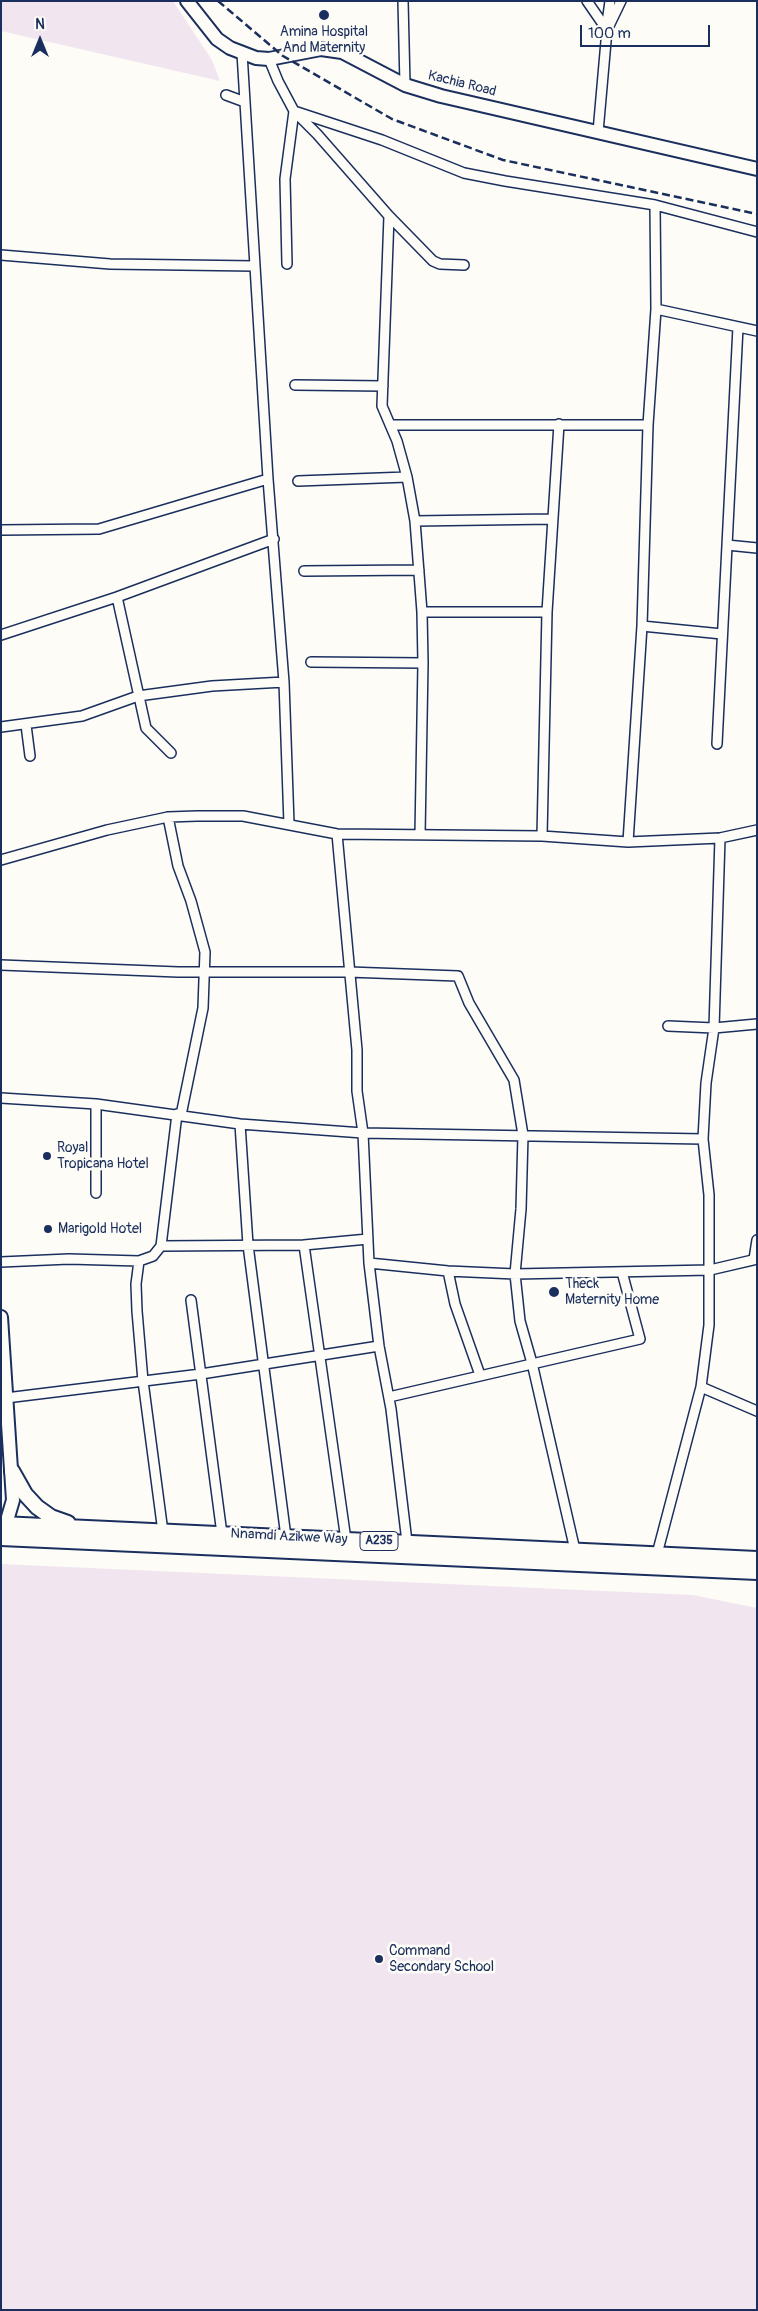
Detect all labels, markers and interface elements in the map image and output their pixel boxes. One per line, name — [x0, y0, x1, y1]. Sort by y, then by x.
marker: Amina Hospital And Maternity — [317, 8, 331, 22]
north arrow — [15, 15, 65, 65]
scale bar — [583, 15, 713, 47]
text: N — [35, 16, 45, 33]
place label: Amina Hospital And Maternity — [280, 24, 368, 56]
text: 100 m — [588, 24, 631, 43]
street label: Kachia Road — [426, 67, 498, 101]
place label: Royal Tropicana Hotel — [57, 1140, 149, 1172]
marker: Royal Tropicana Hotel — [41, 1150, 53, 1162]
place label: Marigold Hotel — [58, 1221, 142, 1237]
marker: Marigold Hotel — [42, 1223, 54, 1235]
place label: Theck Maternity Home — [565, 1276, 659, 1308]
marker: Theck Maternity Home — [547, 1285, 561, 1299]
street label: Nnamdi Azikwe Way — [230, 1526, 348, 1548]
road number: A235 — [360, 1532, 398, 1550]
place label: Command Secondary School — [389, 1943, 494, 1975]
marker: Command Secondary School — [373, 1953, 385, 1965]

